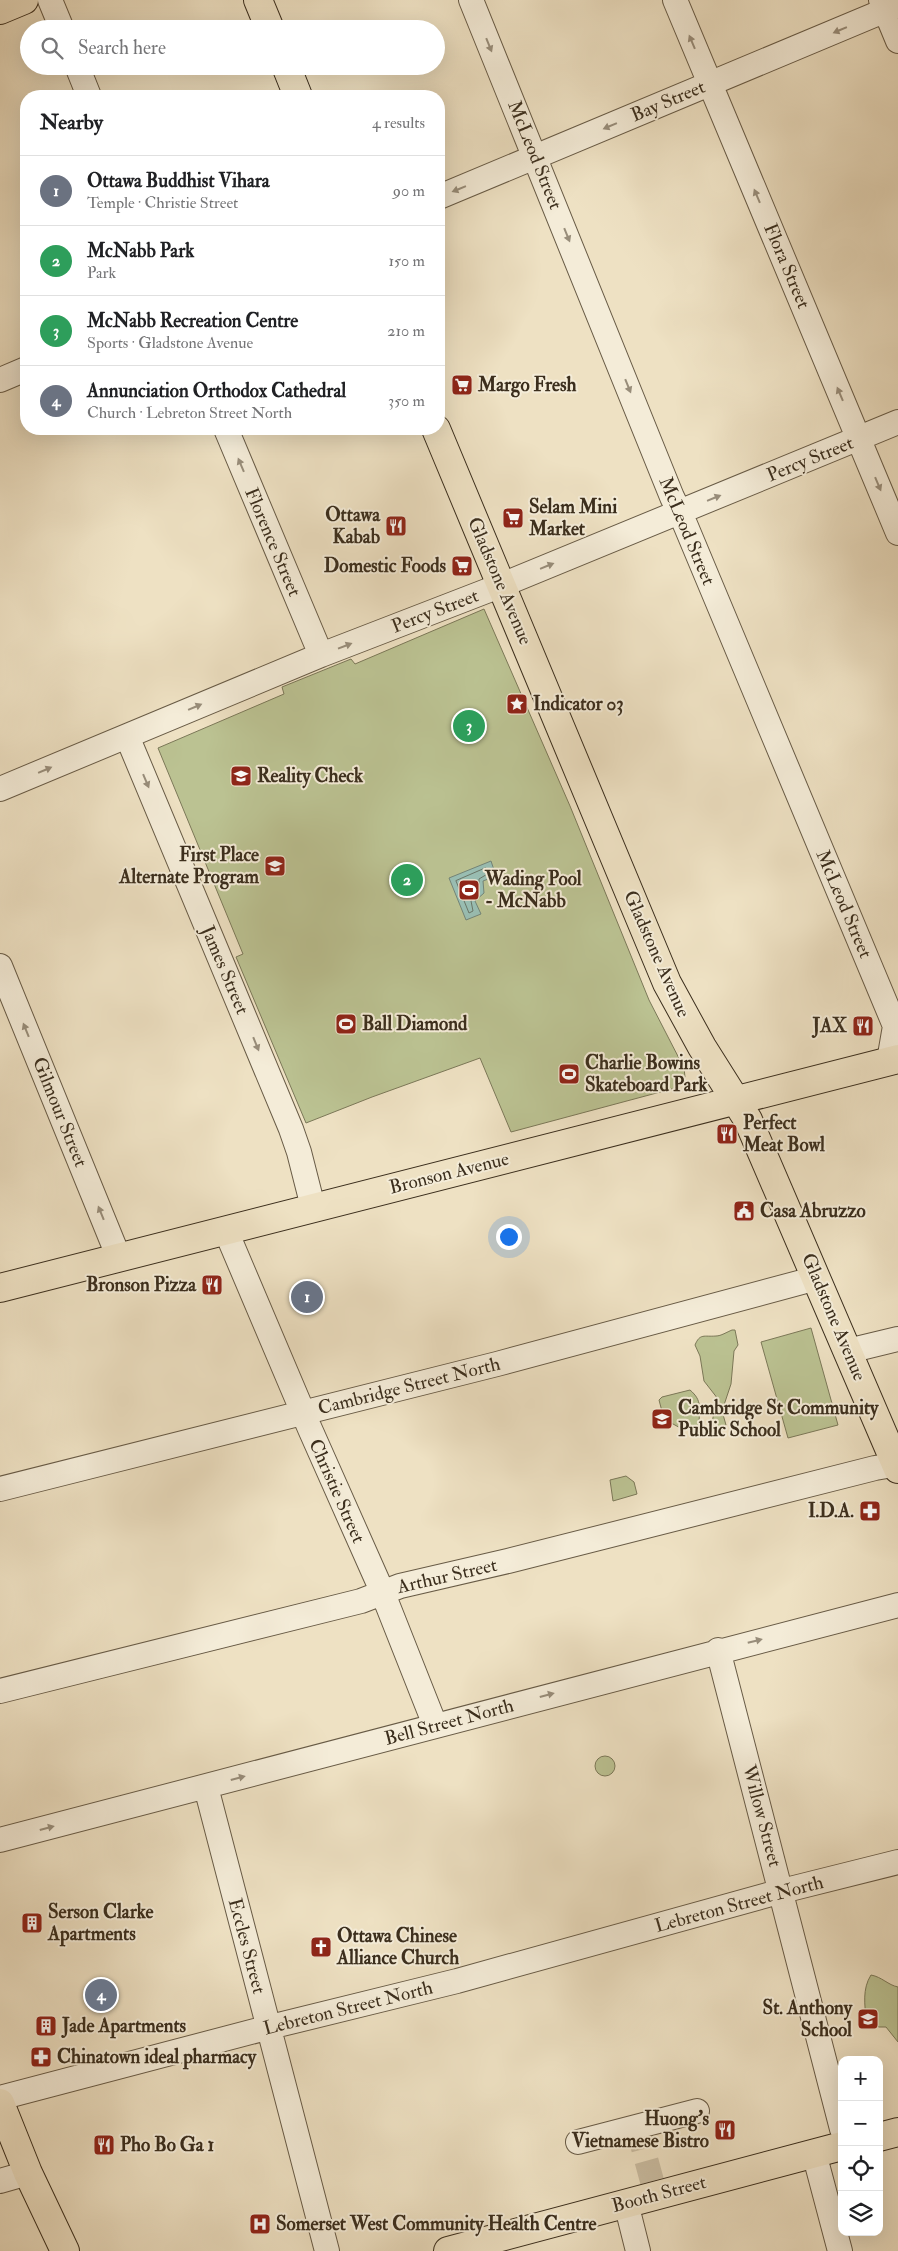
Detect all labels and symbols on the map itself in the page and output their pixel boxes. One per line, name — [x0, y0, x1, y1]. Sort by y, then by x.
one-way arrow — [833, 26, 847, 34]
one-way arrow — [688, 35, 696, 49]
one-way arrow — [486, 38, 494, 52]
street label: Bay Street — [627, 75, 709, 127]
street label: McLeod Street — [502, 97, 568, 213]
one-way arrow — [603, 123, 617, 131]
one-way arrow — [452, 185, 467, 193]
one-way arrow — [753, 189, 761, 203]
street label: Flora Street — [758, 220, 816, 312]
one-way arrow — [564, 228, 571, 243]
supermarket icon: Margo Fresh — [450, 373, 474, 397]
place label: Margo Fresh — [477, 373, 576, 398]
one-way arrow — [624, 379, 632, 393]
one-way arrow — [836, 387, 844, 401]
street label: Percy Street — [763, 431, 857, 487]
one-way arrow — [237, 457, 245, 472]
street label: McLeod Street — [653, 473, 721, 589]
one-way arrow — [874, 477, 882, 492]
street label: Florence Street — [239, 484, 307, 600]
one-way arrow — [707, 494, 721, 502]
place label: Selam Mini Market — [528, 495, 617, 541]
place label: Ottawa Kabab — [325, 503, 381, 549]
supermarket icon: Selam Mini Market — [501, 506, 525, 530]
street label: Gladstone Avenue — [462, 513, 538, 649]
restaurant icon: Ottawa Kabab — [384, 514, 408, 538]
place label: Domestic Foods — [324, 554, 446, 578]
supermarket icon: Domestic Foods — [450, 554, 474, 578]
one-way arrow — [540, 562, 554, 570]
street label: Percy Street — [388, 583, 482, 639]
one-way arrow — [338, 642, 353, 650]
place icon: Indicator 03 — [505, 692, 529, 716]
place label: Indicator 03 — [533, 692, 624, 716]
one-way arrow — [188, 703, 202, 711]
pin: 3 — [453, 707, 485, 745]
school or university icon: Reality Check — [229, 764, 253, 788]
place label: Reality Check — [257, 764, 364, 789]
one-way arrow — [38, 766, 53, 774]
one-way arrow — [142, 774, 150, 788]
place label: First Place Alternate Program — [118, 843, 259, 890]
street label: McLeod Street — [810, 846, 878, 962]
school or university icon: First Place Alternate Program — [263, 854, 287, 878]
pin: 2 — [391, 861, 423, 899]
place label: Wading Pool - McNabb — [484, 867, 582, 913]
sports icon: Wading Pool - McNabb — [457, 878, 481, 902]
street label: Gladstone Avenue — [618, 887, 696, 1021]
street label: James Street — [195, 921, 254, 1018]
sports icon: Ball Diamond — [334, 1012, 358, 1036]
place label: Ball Diamond — [362, 1012, 468, 1036]
place label: JAX — [812, 1014, 847, 1038]
restaurant icon: JAX — [851, 1014, 875, 1038]
one-way arrow — [22, 1022, 30, 1037]
one-way arrow — [252, 1036, 260, 1051]
place label: Charlie Bowins Skateboard Park — [585, 1051, 708, 1097]
street label: Gilmour Street — [27, 1054, 93, 1170]
sports icon: Charlie Bowins Skateboard Park — [557, 1062, 581, 1086]
place label: Perfect Meat Bowl — [742, 1111, 825, 1157]
restaurant icon: Perfect Meat Bowl — [715, 1122, 739, 1146]
street label: Bronson Avenue — [387, 1146, 512, 1199]
public building icon: Casa Abruzzo — [732, 1199, 756, 1223]
place label: Casa Abruzzo — [760, 1199, 866, 1223]
one-way arrow — [97, 1205, 104, 1220]
your location — [496, 1224, 522, 1250]
street label: Gladstone Avenue — [796, 1249, 872, 1385]
place label: Bronson Pizza — [86, 1273, 197, 1297]
restaurant icon: Bronson Pizza — [200, 1273, 224, 1297]
pin: 1 — [291, 1278, 323, 1316]
street label: Cambridge Street North — [315, 1352, 503, 1420]
place label: Cambridge St Community Public School — [678, 1396, 879, 1442]
school or university icon: Cambridge St Community Public School — [650, 1407, 674, 1431]
street label: Christie Street — [303, 1435, 371, 1547]
place label: I.D.A. — [808, 1499, 854, 1523]
pharmacy icon: I.D.A. — [858, 1499, 882, 1523]
street label: Arthur Street — [394, 1553, 499, 1599]
one-way arrow — [748, 1637, 763, 1645]
one-way arrow — [540, 1691, 555, 1699]
street label: Bell Street North — [382, 1693, 516, 1751]
street label: Willow Street — [737, 1761, 787, 1870]
one-way arrow — [231, 1774, 246, 1782]
one-way arrow — [40, 1824, 55, 1832]
street label: Lebreton Street North — [652, 1870, 826, 1938]
street label: Eccles Street — [223, 1896, 271, 1996]
place label: Serson Clarke Apartments — [47, 1900, 153, 1947]
building icon: Serson Clarke Apartments — [20, 1911, 44, 1935]
place label: Ottawa Chinese Alliance Church — [336, 1924, 459, 1970]
church icon: Ottawa Chinese Alliance Church — [309, 1935, 333, 1959]
street label: Lebreton Street North — [261, 1975, 435, 2041]
pin: 4 — [85, 1976, 117, 2014]
place label: St. Anthony School — [763, 1996, 853, 2042]
school or university icon: St. Anthony School — [856, 2007, 880, 2031]
building icon: Jade Apartments — [34, 2014, 58, 2038]
place label: Jade Apartments — [61, 2014, 187, 2039]
pharmacy icon: Chinatown ideal pharmacy — [29, 2045, 53, 2069]
place label: Chinatown ideal pharmacy — [57, 2045, 257, 2070]
place label: Huong's Vietnamese Bistro — [571, 2107, 709, 2153]
restaurant icon: Huong's Vietnamese Bistro — [713, 2118, 737, 2142]
restaurant icon: Pho Bo Ga 1 — [92, 2133, 116, 2157]
place label: Pho Bo Ga 1 — [120, 2133, 215, 2157]
street label: Booth Street — [609, 2170, 709, 2218]
hospital icon: Somerset West Community Health Centre — [248, 2212, 272, 2236]
place label: Somerset West Community Health Centre — [276, 2212, 596, 2237]

